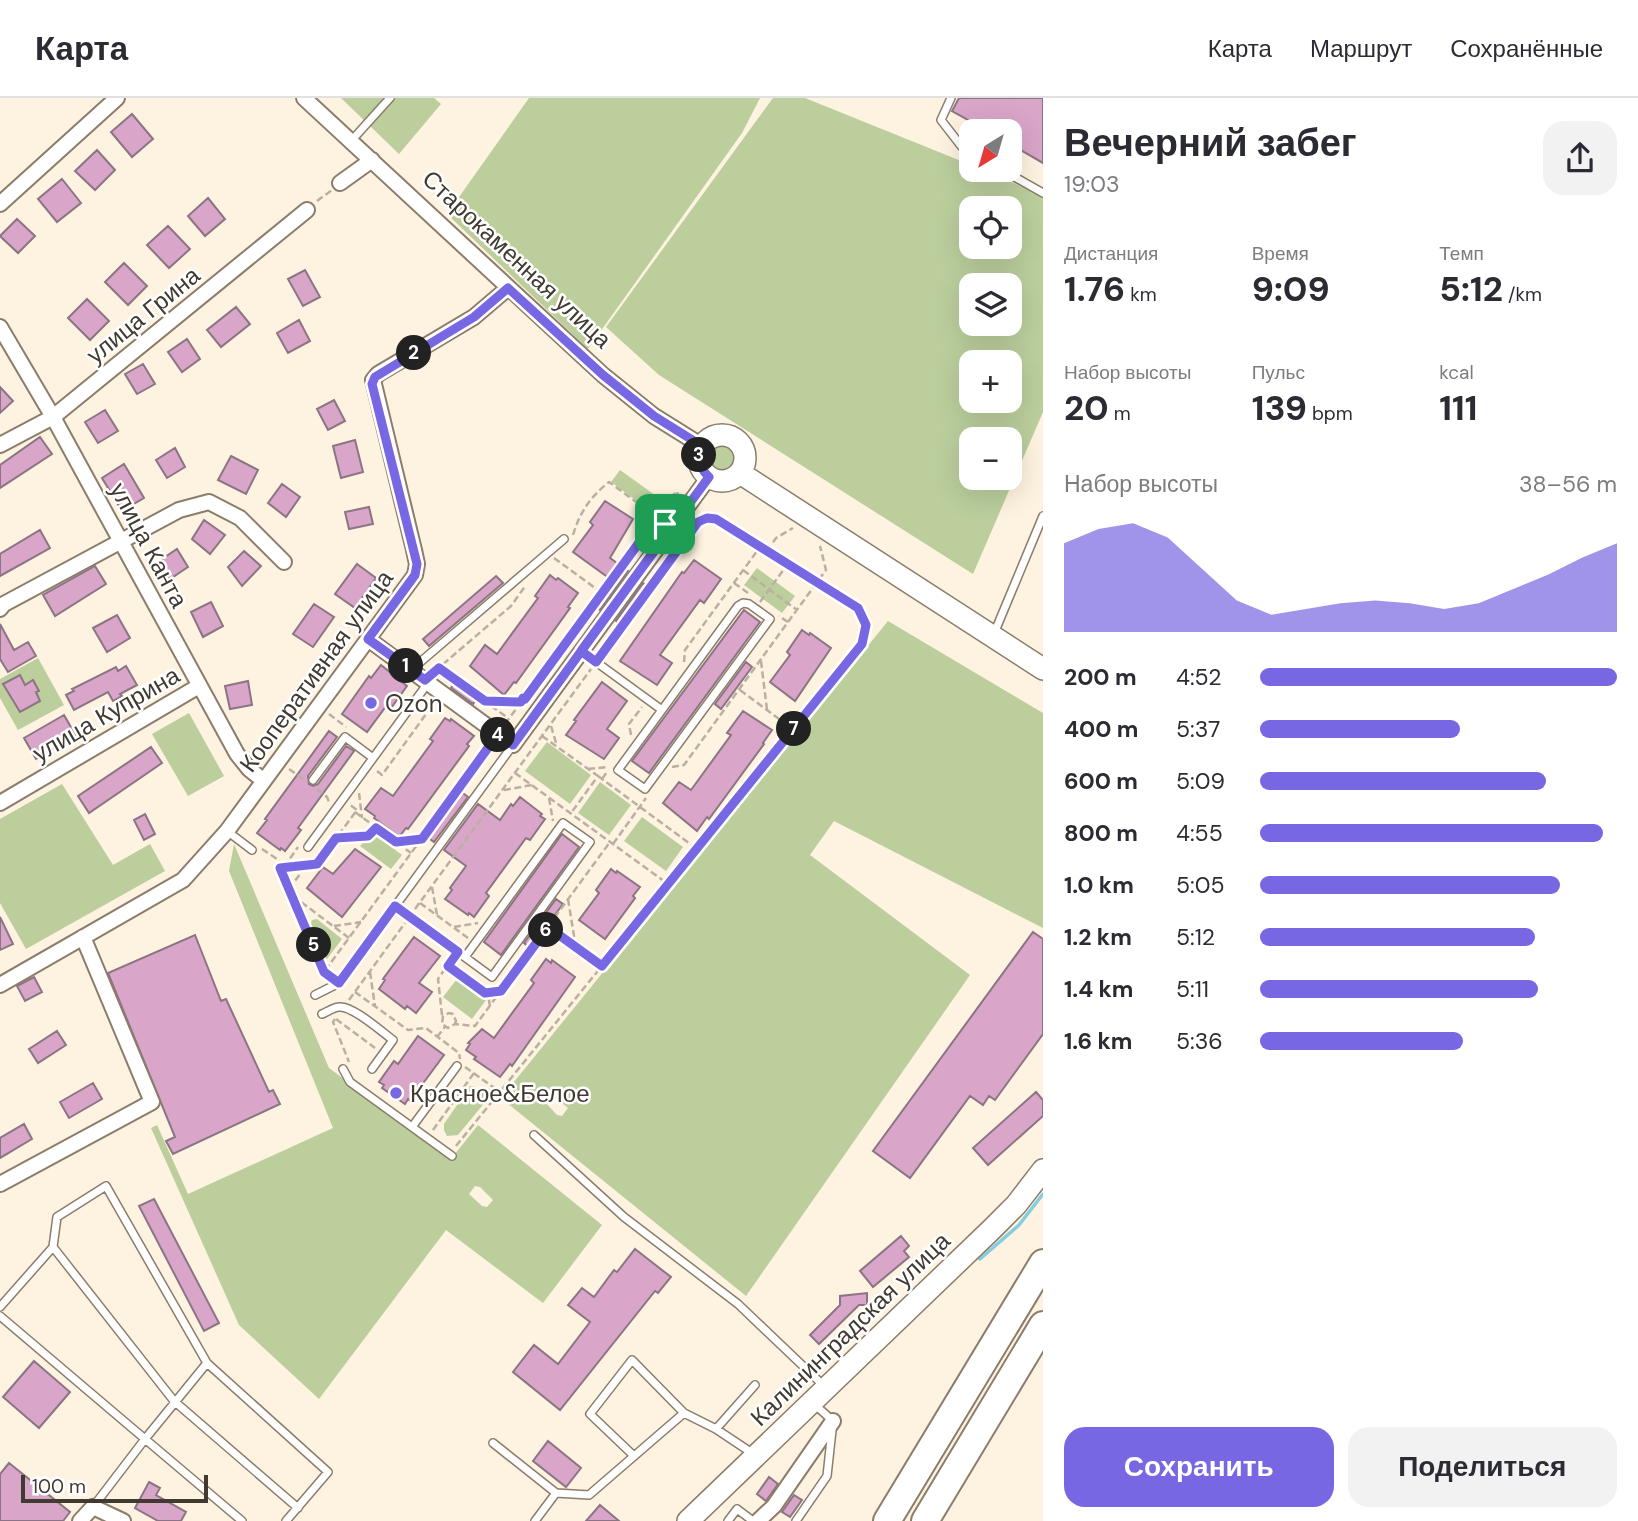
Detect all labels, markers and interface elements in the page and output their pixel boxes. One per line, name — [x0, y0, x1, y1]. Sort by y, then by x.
text: Карта — [35, 27, 128, 70]
text: Карта — [1208, 33, 1272, 64]
text: Маршрут — [1310, 33, 1412, 64]
text: Сохранённые — [1450, 33, 1603, 64]
text: Вечерний забег — [1064, 118, 1357, 168]
north arrow — [959, 119, 1022, 182]
map controls — [959, 119, 1022, 490]
button: share — [1543, 121, 1617, 195]
street label: Старокаменная улица — [416, 163, 619, 355]
text: 19:03 — [1064, 169, 1120, 199]
button: locate — [959, 196, 1022, 259]
text: Дистанция — [1064, 241, 1158, 266]
text: Время — [1252, 241, 1309, 266]
text: Темп — [1439, 241, 1484, 266]
street label: улица Грина — [80, 259, 207, 370]
text: 1.76 — [1064, 266, 1125, 312]
text: 9:09 — [1252, 266, 1330, 312]
text: 5:12 — [1439, 266, 1503, 312]
button: layers — [959, 273, 1022, 336]
text: km — [1125, 282, 1157, 307]
text: /km — [1503, 282, 1542, 307]
pin: 2 — [396, 336, 432, 370]
text: 2 — [408, 340, 419, 365]
button: + — [959, 350, 1022, 413]
text: Набор высоты — [1064, 360, 1191, 385]
text: Пульс — [1252, 360, 1305, 385]
text: kcal — [1439, 360, 1474, 385]
text: 20 — [1064, 385, 1109, 431]
text: 139 — [1252, 385, 1307, 431]
text: 111 — [1439, 385, 1478, 431]
text: m — [1109, 401, 1131, 426]
text: bpm — [1307, 401, 1353, 426]
button: − — [959, 427, 1022, 490]
pin: 3 — [682, 438, 716, 472]
text: 3 — [693, 442, 704, 467]
text: Набор высоты — [1064, 469, 1218, 499]
text: 38–56 m — [1519, 469, 1617, 499]
street label: улица Канта — [103, 477, 195, 613]
pin — [635, 494, 695, 554]
icon: arrive — [646, 505, 684, 543]
street label: Кооперативная улица — [232, 563, 400, 778]
pin: 1 — [388, 648, 424, 684]
text: 1 — [402, 653, 409, 678]
street label: улица Куприна — [27, 659, 186, 769]
text: 200 m — [1064, 662, 1137, 692]
text: 4:52 — [1176, 662, 1222, 692]
place label: Ozon — [385, 688, 443, 719]
marker: Ozon — [363, 695, 379, 711]
pin: 7 — [776, 712, 812, 746]
text: 400 m — [1064, 714, 1138, 744]
text: 5:37 — [1176, 714, 1220, 744]
text: 7 — [788, 716, 799, 741]
pin: 4 — [480, 718, 516, 752]
text: 4 — [491, 722, 504, 747]
text: 600 m — [1064, 766, 1138, 796]
text: 5:09 — [1176, 766, 1225, 796]
text: 800 m — [1064, 818, 1138, 848]
text: 4:55 — [1176, 818, 1223, 848]
text: 1.0 km — [1064, 870, 1134, 900]
text: 5:05 — [1176, 870, 1224, 900]
pin: 6 — [528, 912, 564, 948]
text: 6 — [539, 917, 552, 942]
text: 1.2 km — [1064, 922, 1132, 952]
text: 5:12 — [1176, 922, 1215, 952]
pin: 5 — [296, 928, 332, 962]
text: 5 — [308, 932, 319, 957]
text: 1.4 km — [1064, 974, 1133, 1004]
text: 5:11 — [1176, 974, 1209, 1004]
text: 1.6 km — [1064, 1026, 1132, 1056]
text: 5:36 — [1176, 1026, 1223, 1056]
place label: Красное&Белое — [410, 1078, 590, 1109]
marker: Красное&Белое — [388, 1085, 404, 1101]
street label: Калининградская улица — [744, 1225, 957, 1432]
button: Сохранить — [1064, 1427, 1334, 1507]
button: Поделиться — [1348, 1427, 1617, 1507]
scale bar — [21, 1472, 208, 1504]
text: 100 m — [32, 1474, 86, 1499]

